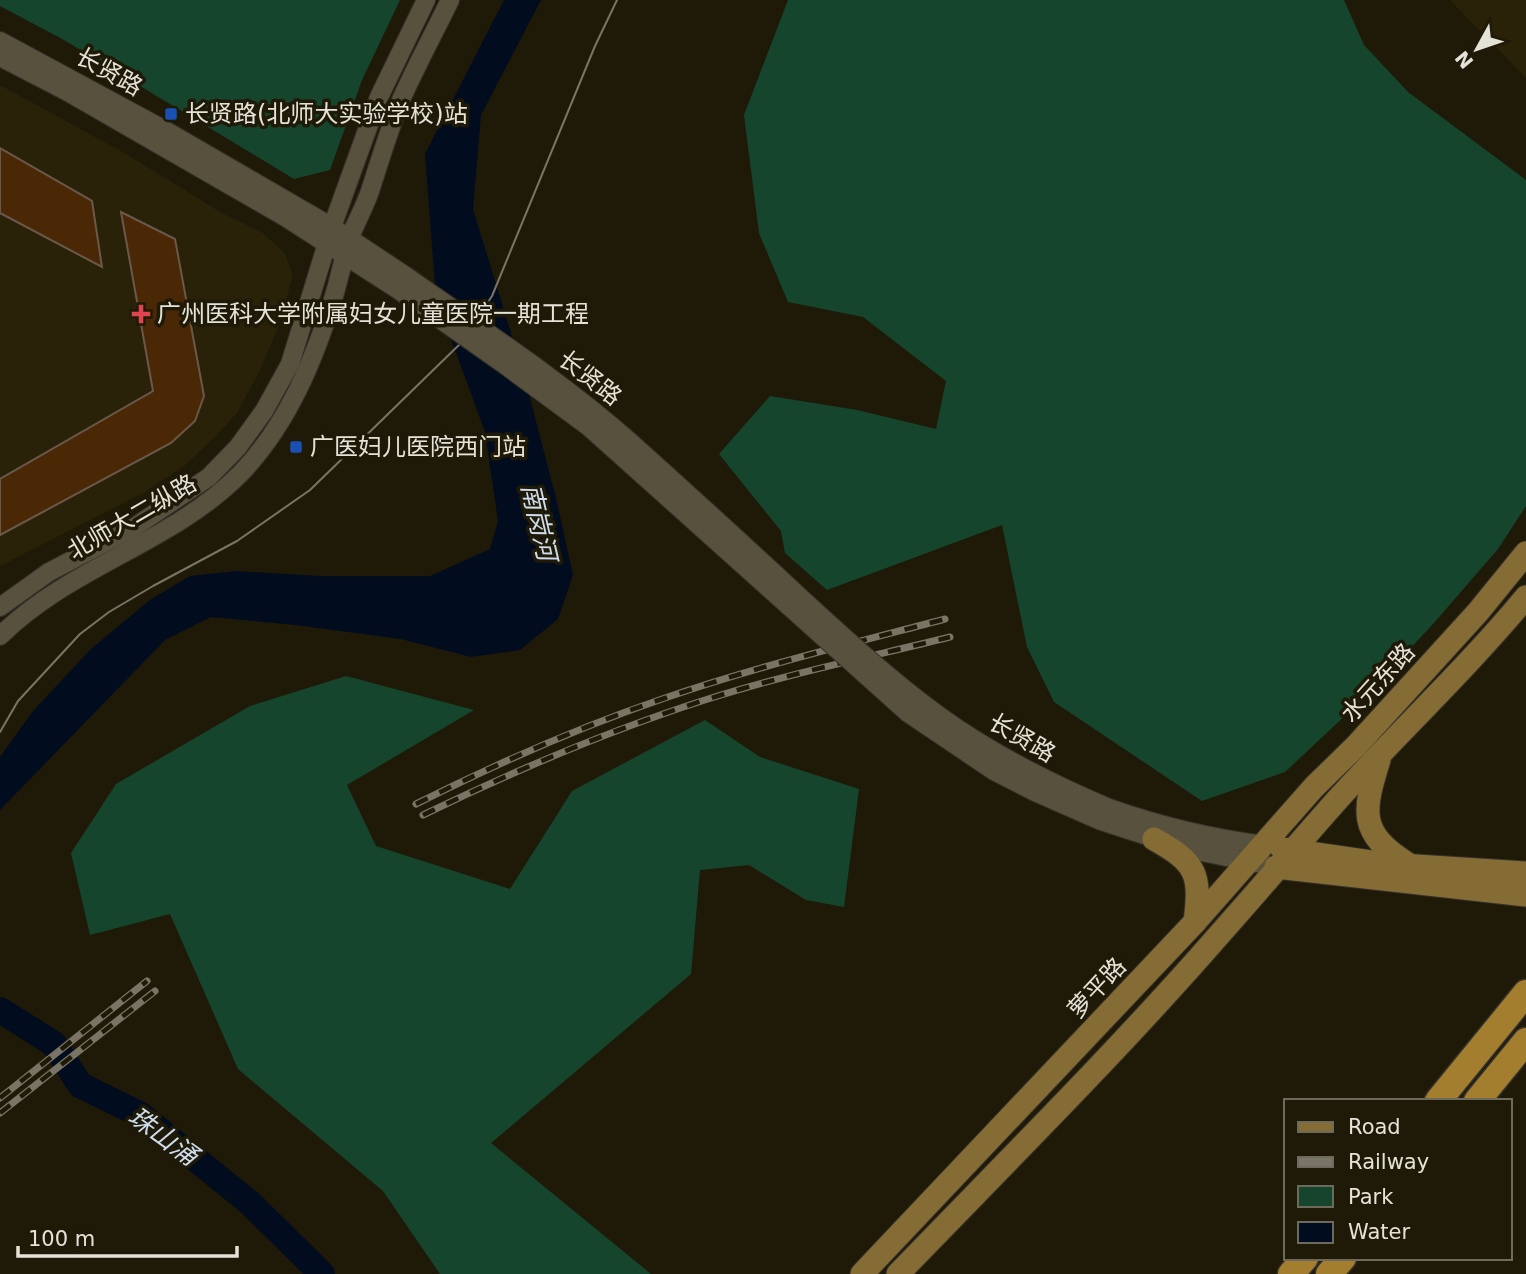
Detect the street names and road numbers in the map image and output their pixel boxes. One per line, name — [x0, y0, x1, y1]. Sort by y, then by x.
street label: 长贤路 — [71, 42, 147, 102]
street label: 长贤路 — [553, 345, 627, 411]
street label: 北师大二纵路 — [63, 469, 201, 565]
street label: 水元东路 — [1335, 638, 1421, 728]
street label: 长贤路 — [984, 708, 1060, 768]
street label: 萝平路 — [1062, 952, 1132, 1024]

